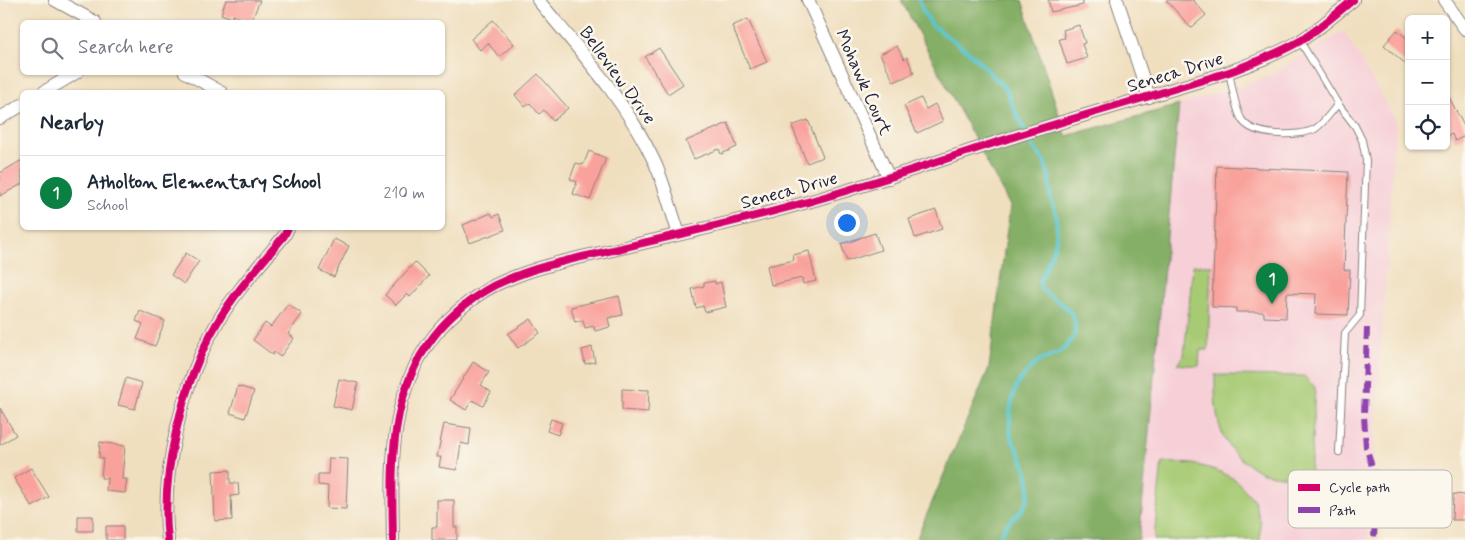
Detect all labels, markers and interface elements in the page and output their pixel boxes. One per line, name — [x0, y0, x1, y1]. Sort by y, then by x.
map controls — [1405, 15, 1450, 150]
button: + — [1405, 15, 1450, 60]
search box — [20, 20, 445, 75]
street label: Belleview Drive — [573, 22, 661, 130]
street label: Mohawk Court — [829, 26, 897, 139]
icon: search — [38, 34, 66, 62]
text: Search here — [78, 35, 174, 60]
street label: Seneca Drive — [1124, 47, 1226, 99]
button: − — [1405, 60, 1450, 105]
button: locate — [1405, 105, 1450, 150]
text: Nearby — [40, 109, 104, 137]
street label: Seneca Drive — [738, 167, 840, 215]
text: Atholton Elementary School — [87, 170, 321, 195]
text: 1 — [52, 183, 60, 204]
text: 210 m — [384, 183, 425, 204]
text: School — [87, 195, 128, 216]
your location — [834, 210, 860, 236]
pin: 1 — [1256, 263, 1288, 304]
legend — [1288, 470, 1452, 528]
text: Cycle path — [1329, 479, 1390, 497]
text: Path — [1329, 502, 1356, 520]

